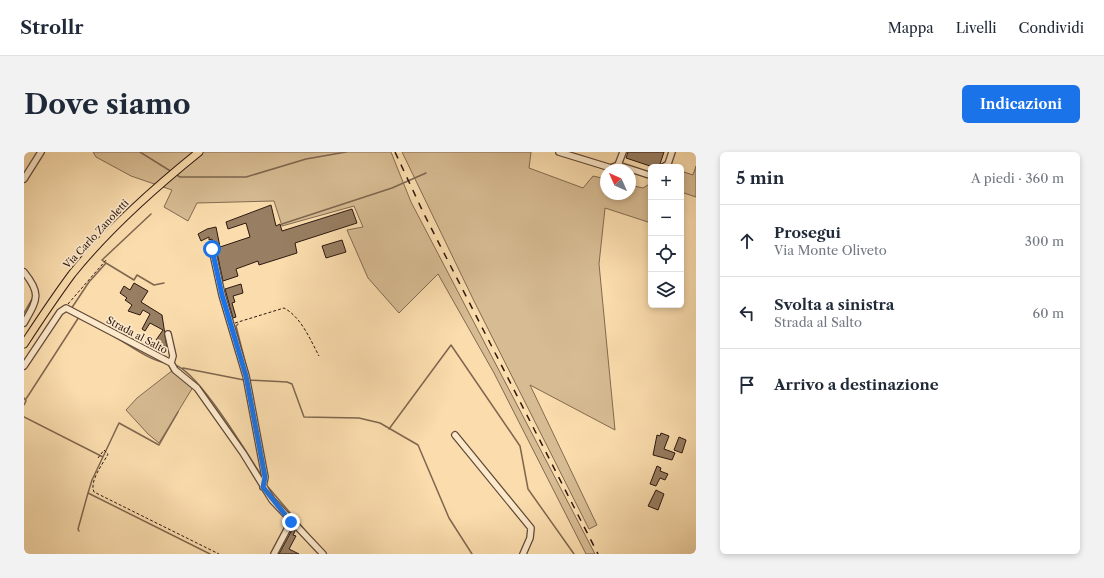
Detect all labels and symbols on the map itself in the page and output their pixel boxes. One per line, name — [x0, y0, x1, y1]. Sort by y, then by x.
north arrow — [600, 164, 636, 200]
street label: Via Carlo Zanoletti — [60, 197, 131, 272]
route start — [203, 240, 221, 258]
street label: Strada al Salto — [104, 313, 170, 357]
route end — [282, 513, 300, 531]

